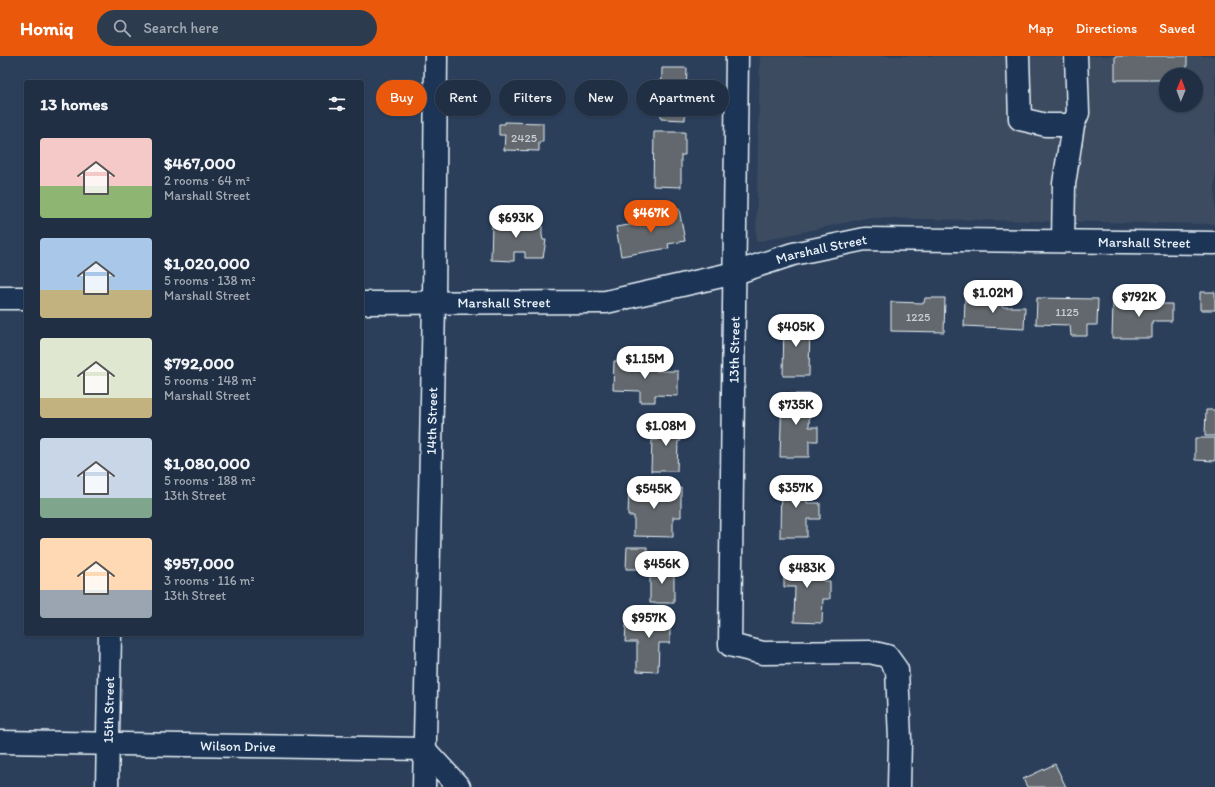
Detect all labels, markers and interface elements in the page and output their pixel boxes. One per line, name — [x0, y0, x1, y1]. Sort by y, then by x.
search box — [97, 10, 377, 46]
text: Homiq — [20, 17, 73, 40]
icon: search — [111, 17, 133, 39]
text: Search here — [143, 19, 219, 37]
text: Map — [1028, 20, 1054, 37]
text: Directions — [1076, 20, 1137, 37]
text: Saved — [1159, 20, 1195, 37]
north arrow — [1159, 68, 1203, 112]
map controls — [1159, 68, 1203, 112]
chip: Buy — [376, 80, 427, 116]
chip: Rent — [435, 80, 491, 116]
chip: Filters — [499, 80, 566, 116]
chip: New — [574, 80, 628, 116]
chip: Apartment — [636, 80, 729, 116]
icon: filters — [326, 93, 348, 115]
text: 13 homes — [40, 94, 108, 114]
house number: 2425 — [511, 131, 537, 145]
text: $467,000 — [164, 153, 236, 173]
icon: home — [72, 154, 120, 202]
text: 2 rooms · 64 m² — [164, 173, 250, 188]
text: Marshall Street — [164, 188, 250, 203]
pin: $467K — [623, 200, 679, 234]
pin: $693K — [488, 205, 544, 239]
text: $467K — [633, 205, 669, 220]
text: $693K — [498, 210, 534, 225]
street label: Marshall Street — [774, 231, 868, 268]
street label: Marshall Street — [1098, 234, 1191, 252]
text: $1,020,000 — [164, 253, 250, 273]
icon: home — [72, 254, 120, 302]
text: 5 rooms · 138 m² — [164, 273, 256, 288]
pin: $1.02M — [960, 280, 1026, 314]
pin: $792K — [1111, 284, 1167, 318]
text: $1.02M — [973, 285, 1013, 300]
text: Marshall Street — [164, 288, 250, 303]
text: $792K — [1122, 289, 1156, 304]
street label: Marshall Street — [458, 294, 550, 312]
house number: 1125 — [1055, 305, 1079, 319]
house number: 1225 — [906, 310, 930, 324]
pin: $405K — [768, 314, 824, 348]
street label: 13th Street — [725, 316, 744, 384]
text: $405K — [777, 319, 815, 334]
pin: $1.15M — [612, 346, 678, 380]
text: $1.15M — [626, 351, 664, 366]
text: $792,000 — [164, 353, 234, 373]
icon: home — [72, 354, 120, 402]
text: 5 rooms · 148 m² — [164, 373, 256, 388]
street label: 14th Street — [423, 387, 441, 455]
text: Marshall Street — [164, 388, 250, 403]
pin: $735K — [768, 392, 824, 426]
text: $735K — [778, 397, 814, 412]
pin: $1.08M — [633, 413, 699, 447]
text: $1.08M — [645, 418, 687, 433]
text: $1,080,000 — [164, 453, 250, 473]
icon: home — [72, 454, 120, 502]
text: 5 rooms · 188 m² — [164, 473, 256, 488]
pin: $357K — [768, 475, 824, 509]
pin: $545K — [626, 476, 682, 510]
text: $357K — [778, 480, 814, 495]
text: $545K — [636, 481, 672, 496]
text: 13th Street — [164, 488, 226, 503]
pin: $456K — [634, 551, 690, 585]
text: $957,000 — [164, 553, 234, 573]
icon: home — [72, 554, 120, 602]
pin: $483K — [779, 555, 835, 589]
text: $456K — [644, 556, 680, 571]
text: $483K — [789, 560, 825, 575]
text: 3 rooms · 116 m² — [164, 573, 255, 588]
text: 13th Street — [164, 588, 226, 603]
pin: $957K — [621, 605, 677, 639]
text: $957K — [632, 610, 666, 625]
street label: 15th Street — [100, 676, 118, 744]
street label: Wilson Drive — [200, 737, 276, 756]

